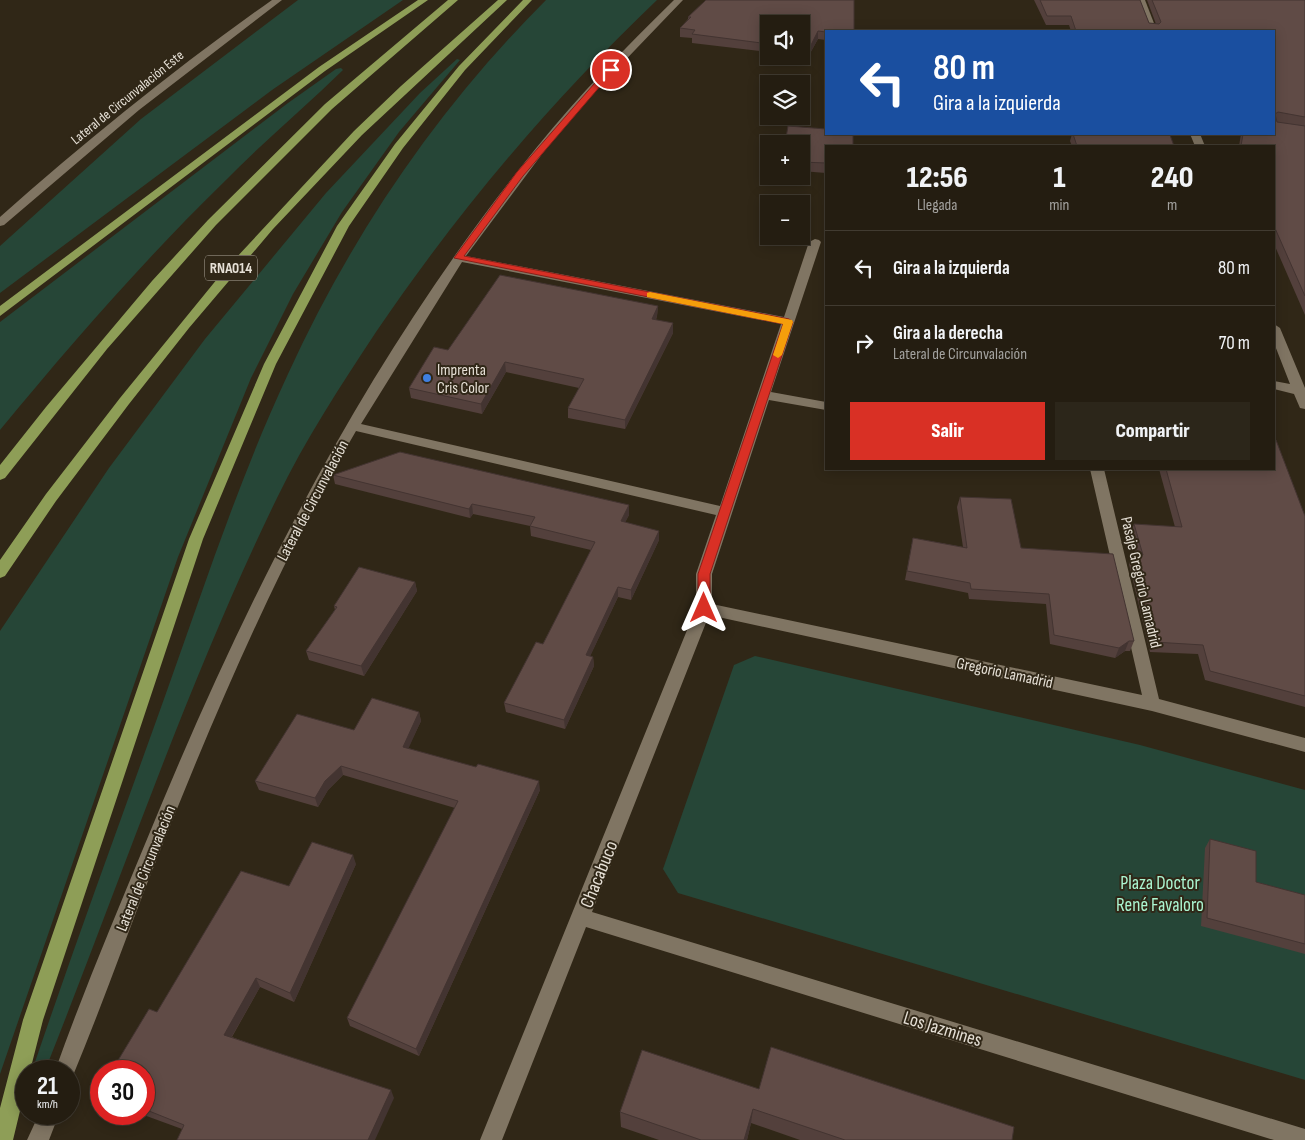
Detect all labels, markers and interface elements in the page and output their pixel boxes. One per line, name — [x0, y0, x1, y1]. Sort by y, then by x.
map controls — [760, 15, 810, 245]
button: sound — [760, 15, 810, 65]
street label: Lateral de Circunvalación Este — [68, 47, 187, 148]
text: 80 m — [933, 47, 995, 90]
pin — [590, 49, 632, 91]
icon: left — [850, 50, 915, 115]
icon: arrive — [597, 56, 625, 84]
button: layers — [760, 75, 810, 125]
text: Gira a la izquierda — [933, 90, 1061, 117]
button: + — [760, 135, 810, 185]
text: 12:56 — [906, 160, 968, 196]
text: 1 — [1053, 160, 1066, 196]
text: 240 — [1151, 160, 1194, 196]
button: − — [760, 195, 810, 245]
text: Llegada — [917, 196, 957, 215]
text: min — [1049, 196, 1069, 215]
text: m — [1167, 196, 1177, 215]
icon: left — [850, 254, 878, 282]
road number: RNA014 — [205, 256, 257, 280]
text: Gira a la izquierda — [893, 257, 1010, 280]
text: 80 m — [1218, 257, 1250, 280]
text: Gira a la derecha — [893, 322, 1003, 345]
icon: right — [850, 329, 878, 357]
text: 70 m — [1219, 332, 1250, 355]
text: Lateral de Circunvalación — [893, 345, 1027, 364]
place label: Imprenta Cris Color — [437, 361, 489, 398]
marker: Imprenta Cris Color — [421, 372, 433, 384]
button: Salir — [850, 402, 1045, 460]
button: Compartir — [1055, 402, 1250, 460]
street label: Lateral de Circunvalación — [273, 437, 353, 564]
street label: Pasaje Gregorio Lamadrid — [1116, 515, 1165, 650]
position arrow — [677, 581, 729, 633]
street label: Gregorio Lamadrid — [955, 654, 1055, 693]
street label: Lateral de Circunvalación — [112, 803, 180, 934]
street label: Chacabuco — [576, 838, 623, 912]
park label: Plaza Doctor René Favaloro — [1116, 872, 1204, 917]
street label: Los Jazmines — [901, 1007, 985, 1052]
speed limit sign: 30 — [90, 1060, 155, 1125]
text: 21 — [37, 1071, 58, 1102]
text: km/h — [37, 1097, 58, 1112]

